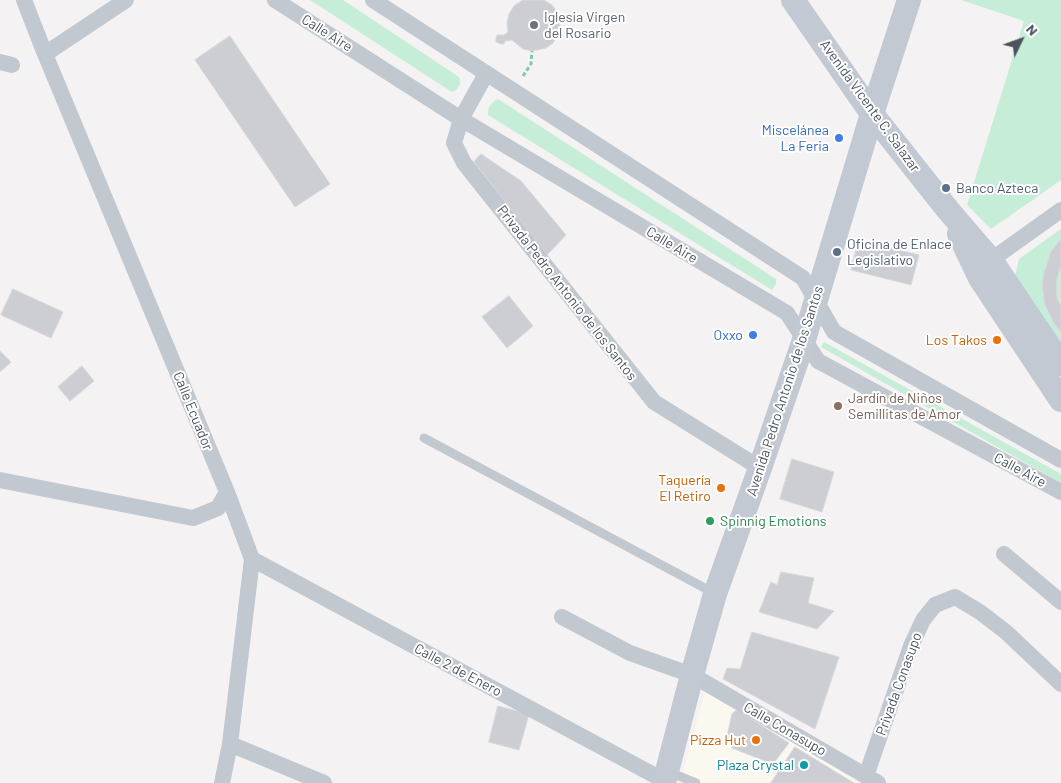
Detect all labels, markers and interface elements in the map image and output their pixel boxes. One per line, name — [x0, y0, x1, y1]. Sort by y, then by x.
place label: Iglesia Virgen del Rosario — [544, 9, 625, 41]
street label: Calle Aire — [298, 11, 356, 55]
north arrow — [996, 15, 1046, 65]
marker: Iglesia Virgen del Rosario — [528, 19, 540, 31]
text: N — [1023, 20, 1042, 39]
street label: Avenida Vicente C. Salazar — [816, 37, 924, 175]
place label: Miscelánea La Feria — [762, 122, 829, 154]
marker: Miscelánea La Feria — [833, 132, 845, 144]
place label: Banco Azteca — [956, 180, 1038, 196]
marker: Banco Azteca — [940, 182, 952, 194]
street label: Privada Pedro Antonio de los Santos — [493, 202, 641, 384]
street label: Calle Aire — [643, 223, 701, 267]
place label: Oficina de Enlace Legislativo — [847, 236, 952, 268]
marker: Oficina de Enlace Legislativo — [831, 246, 843, 258]
street label: Avenida Pedro Antonio de los Santos — [743, 284, 827, 498]
place label: Oxxo — [714, 327, 743, 343]
marker: Oxxo — [747, 329, 759, 341]
place label: Los Takos — [926, 332, 987, 348]
marker: Los Takos — [991, 334, 1003, 346]
street label: Calle Ecuador — [170, 369, 216, 453]
place label: Jardín de Niños Semillitas de Amor — [848, 390, 961, 422]
marker: Jardín de Niños Semillitas de Amor — [832, 400, 844, 412]
street label: Calle Aire — [991, 449, 1049, 491]
place label: Taquería El Retiro — [658, 472, 711, 504]
marker: Taquería El Retiro — [715, 482, 727, 494]
place label: Spinnig Emotions — [720, 513, 826, 529]
marker: Spinnig Emotions — [704, 515, 716, 527]
street label: Privada Conasupo — [873, 630, 925, 738]
street label: Calle 2 de Enero — [411, 640, 505, 700]
street label: Calle Conasupo — [741, 699, 829, 759]
place label: Pizza Hut — [690, 732, 746, 748]
marker: Pizza Hut — [750, 734, 762, 746]
place label: Plaza Crystal — [717, 757, 794, 773]
marker: Plaza Crystal — [798, 759, 810, 771]

